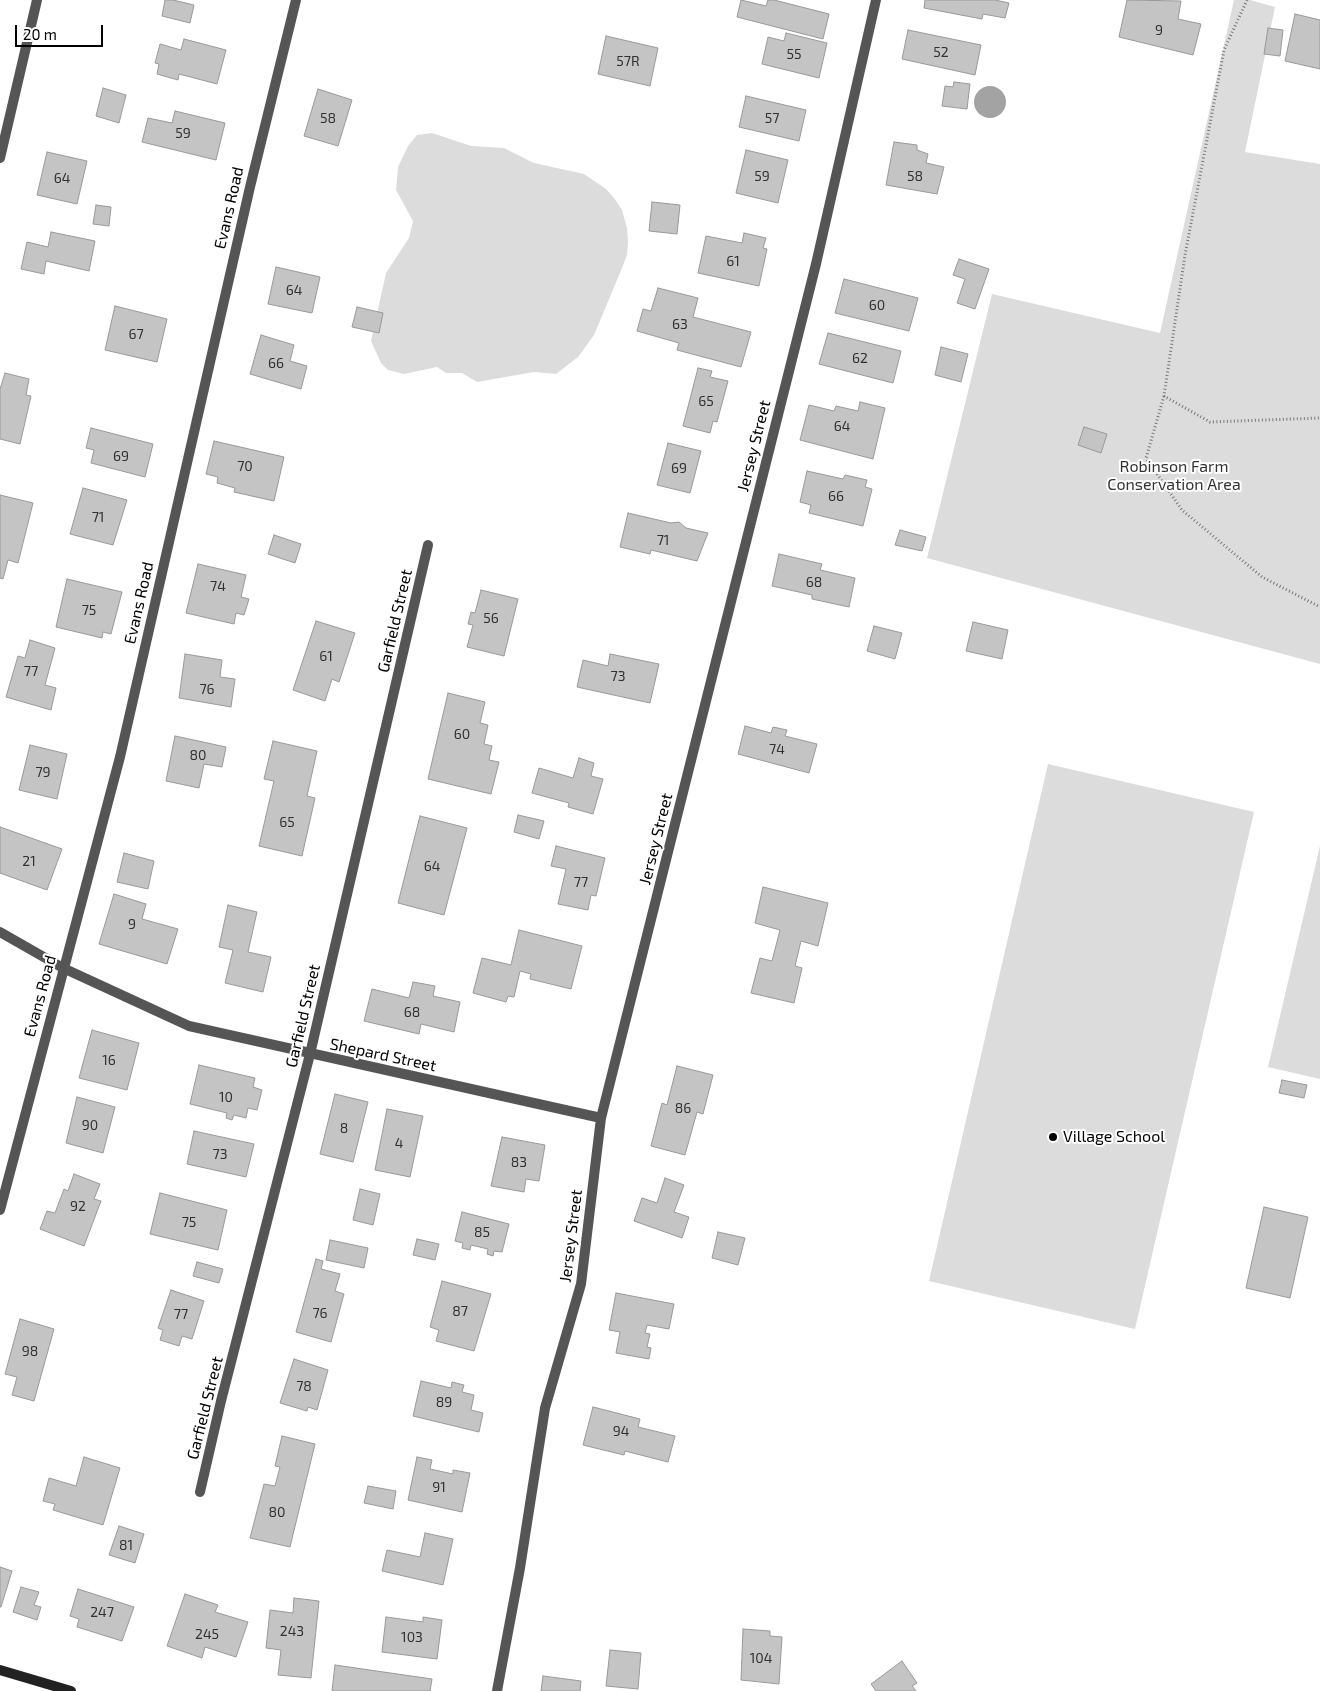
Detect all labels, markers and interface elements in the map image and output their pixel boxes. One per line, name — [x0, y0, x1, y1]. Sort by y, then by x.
scale bar — [18, 15, 105, 47]
house number: 9 — [1155, 22, 1163, 38]
text: 20 m — [23, 25, 57, 43]
house number: 52 — [933, 44, 949, 60]
house number: 55 — [786, 46, 802, 62]
house number: 57R — [616, 53, 640, 69]
house number: 58 — [320, 110, 336, 126]
house number: 57 — [765, 110, 779, 126]
house number: 59 — [175, 125, 191, 141]
street label: Evans Road — [210, 165, 248, 251]
house number: 59 — [754, 168, 770, 184]
house number: 58 — [907, 168, 923, 184]
house number: 64 — [54, 170, 70, 186]
house number: 61 — [726, 253, 740, 269]
house number: 64 — [286, 282, 302, 298]
house number: 60 — [869, 297, 885, 313]
house number: 63 — [672, 316, 688, 332]
house number: 67 — [128, 326, 144, 342]
house number: 62 — [852, 350, 868, 366]
house number: 66 — [268, 355, 284, 371]
house number: 65 — [698, 393, 714, 409]
street label: Jersey Street — [733, 398, 775, 494]
house number: 64 — [834, 418, 850, 434]
house number: 69 — [113, 448, 129, 464]
park label: Robinson Farm Conservation Area — [1107, 457, 1241, 495]
house number: 70 — [237, 458, 253, 474]
house number: 69 — [671, 460, 687, 476]
house number: 66 — [828, 488, 844, 504]
house number: 71 — [92, 509, 104, 525]
house number: 71 — [657, 532, 669, 548]
street label: Evans Road — [120, 560, 158, 646]
street label: Garfield Street — [374, 567, 416, 675]
house number: 68 — [806, 574, 822, 590]
house number: 74 — [210, 578, 226, 594]
house number: 75 — [82, 602, 96, 618]
house number: 56 — [483, 610, 499, 626]
house number: 61 — [319, 648, 333, 664]
house number: 77 — [24, 663, 38, 679]
house number: 73 — [611, 668, 625, 684]
house number: 76 — [199, 681, 215, 697]
house number: 60 — [454, 726, 470, 742]
house number: 74 — [769, 741, 785, 757]
house number: 80 — [190, 747, 206, 763]
house number: 79 — [35, 764, 51, 780]
street label: Jersey Street — [635, 791, 677, 887]
house number: 65 — [279, 814, 295, 830]
house number: 21 — [22, 853, 36, 869]
house number: 64 — [424, 858, 440, 874]
house number: 77 — [574, 874, 588, 890]
house number: 9 — [128, 916, 136, 932]
street label: Evans Road — [20, 953, 60, 1039]
street label: Garfield Street — [282, 962, 324, 1070]
house number: 68 — [404, 1004, 420, 1020]
street label: Shepard Street — [328, 1034, 438, 1076]
house number: 16 — [102, 1052, 116, 1068]
house number: 10 — [219, 1089, 233, 1105]
house number: 86 — [675, 1100, 691, 1116]
house number: 90 — [82, 1117, 98, 1133]
house number: 8 — [340, 1120, 348, 1136]
place label: Village School — [1063, 1127, 1165, 1147]
marker: Village School — [1047, 1131, 1059, 1143]
house number: 4 — [395, 1135, 403, 1151]
house number: 73 — [213, 1146, 227, 1162]
house number: 83 — [511, 1154, 527, 1170]
street label: Jersey Street — [556, 1188, 586, 1284]
house number: 92 — [70, 1198, 86, 1214]
house number: 75 — [182, 1214, 196, 1230]
house number: 85 — [474, 1224, 490, 1240]
house number: 87 — [452, 1303, 468, 1319]
house number: 76 — [312, 1305, 328, 1321]
house number: 77 — [174, 1306, 188, 1322]
house number: 98 — [22, 1343, 38, 1359]
street label: Garfield Street — [183, 1355, 227, 1461]
house number: 78 — [296, 1378, 312, 1394]
house number: 89 — [436, 1394, 452, 1410]
house number: 94 — [613, 1423, 629, 1439]
house number: 91 — [432, 1479, 446, 1495]
house number: 80 — [269, 1504, 285, 1520]
house number: 81 — [119, 1537, 133, 1553]
house number: 247 — [90, 1604, 114, 1620]
house number: 243 — [280, 1623, 304, 1639]
house number: 245 — [195, 1626, 219, 1642]
house number: 103 — [401, 1629, 423, 1645]
house number: 104 — [750, 1650, 772, 1666]

